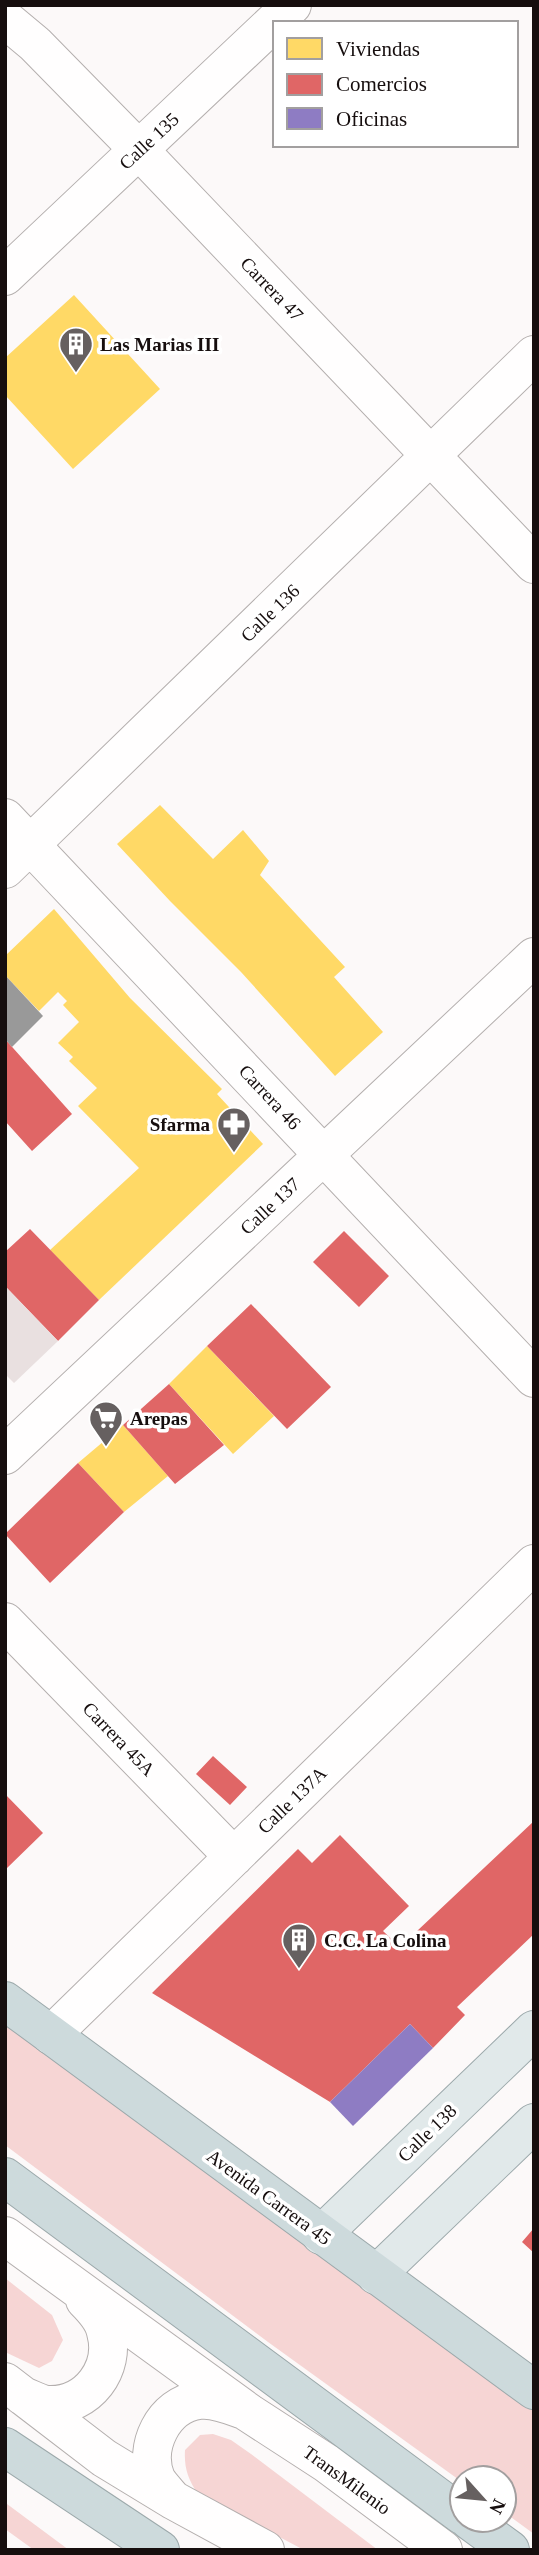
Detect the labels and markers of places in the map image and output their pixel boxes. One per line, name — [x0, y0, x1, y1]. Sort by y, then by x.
building icon: Las Marias III — [57, 325, 95, 374]
place label: Las Marias III — [100, 334, 219, 355]
pharmacy icon: Sfarma — [215, 1105, 253, 1154]
place label: Sfarma — [150, 1114, 210, 1135]
supermarket icon: Arepas — [87, 1399, 125, 1448]
place label: Arepas — [130, 1408, 188, 1429]
building icon: C.C. La Colina — [280, 1921, 318, 1970]
place label: C.C. La Colina — [324, 1930, 447, 1951]

